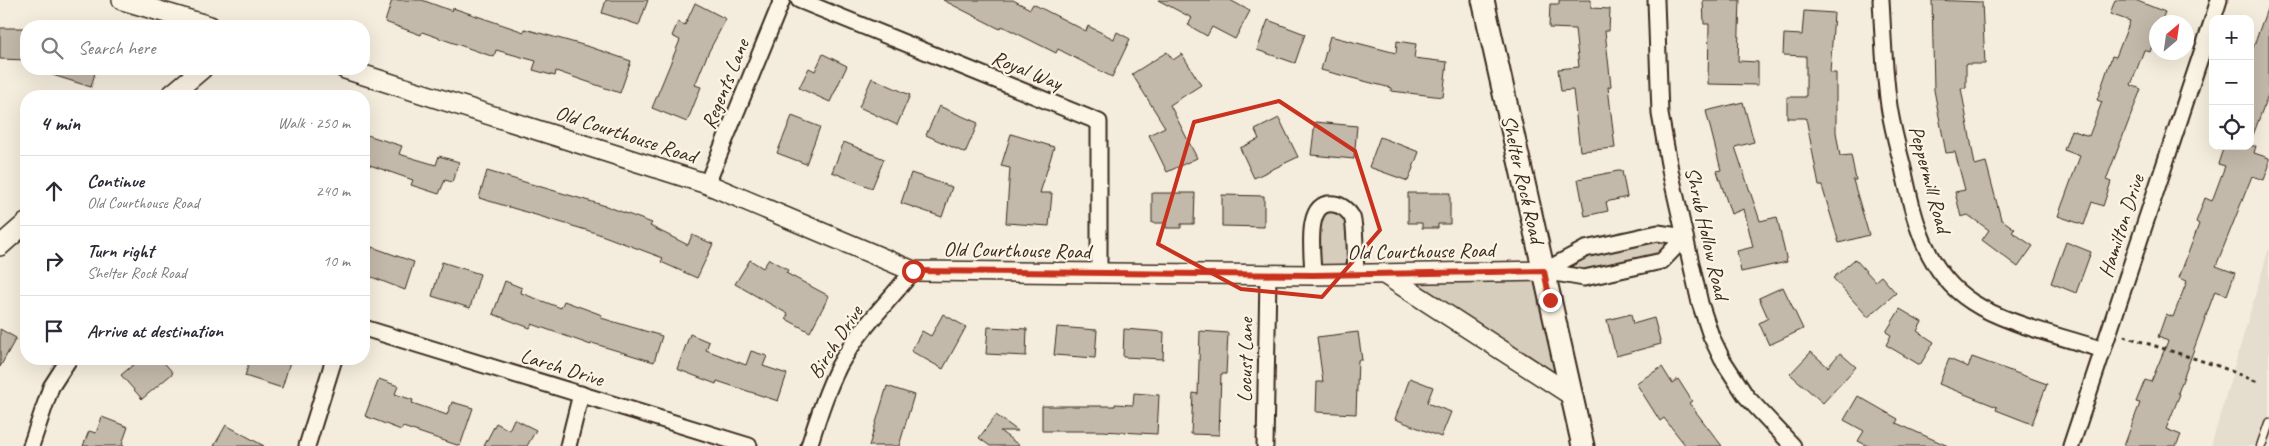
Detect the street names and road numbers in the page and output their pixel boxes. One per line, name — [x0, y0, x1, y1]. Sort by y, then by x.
street label: Regents Lane — [695, 33, 756, 133]
street label: Royal Way — [988, 44, 1068, 96]
street label: Old Courthouse Road — [552, 99, 703, 170]
street label: Shelter Rock Road — [1496, 113, 1551, 249]
street label: Peppermill Road — [1903, 123, 1958, 239]
street label: Shrub Hollow Road — [1679, 164, 1736, 305]
street label: Hamilton Drive — [2092, 170, 2150, 281]
street label: Old Courthouse Road — [943, 236, 1094, 264]
street label: Old Courthouse Road — [1347, 237, 1498, 265]
street label: Birch Drive — [802, 300, 869, 384]
street label: Locust Lane — [1231, 315, 1259, 403]
street label: Larch Drive — [517, 342, 608, 392]

